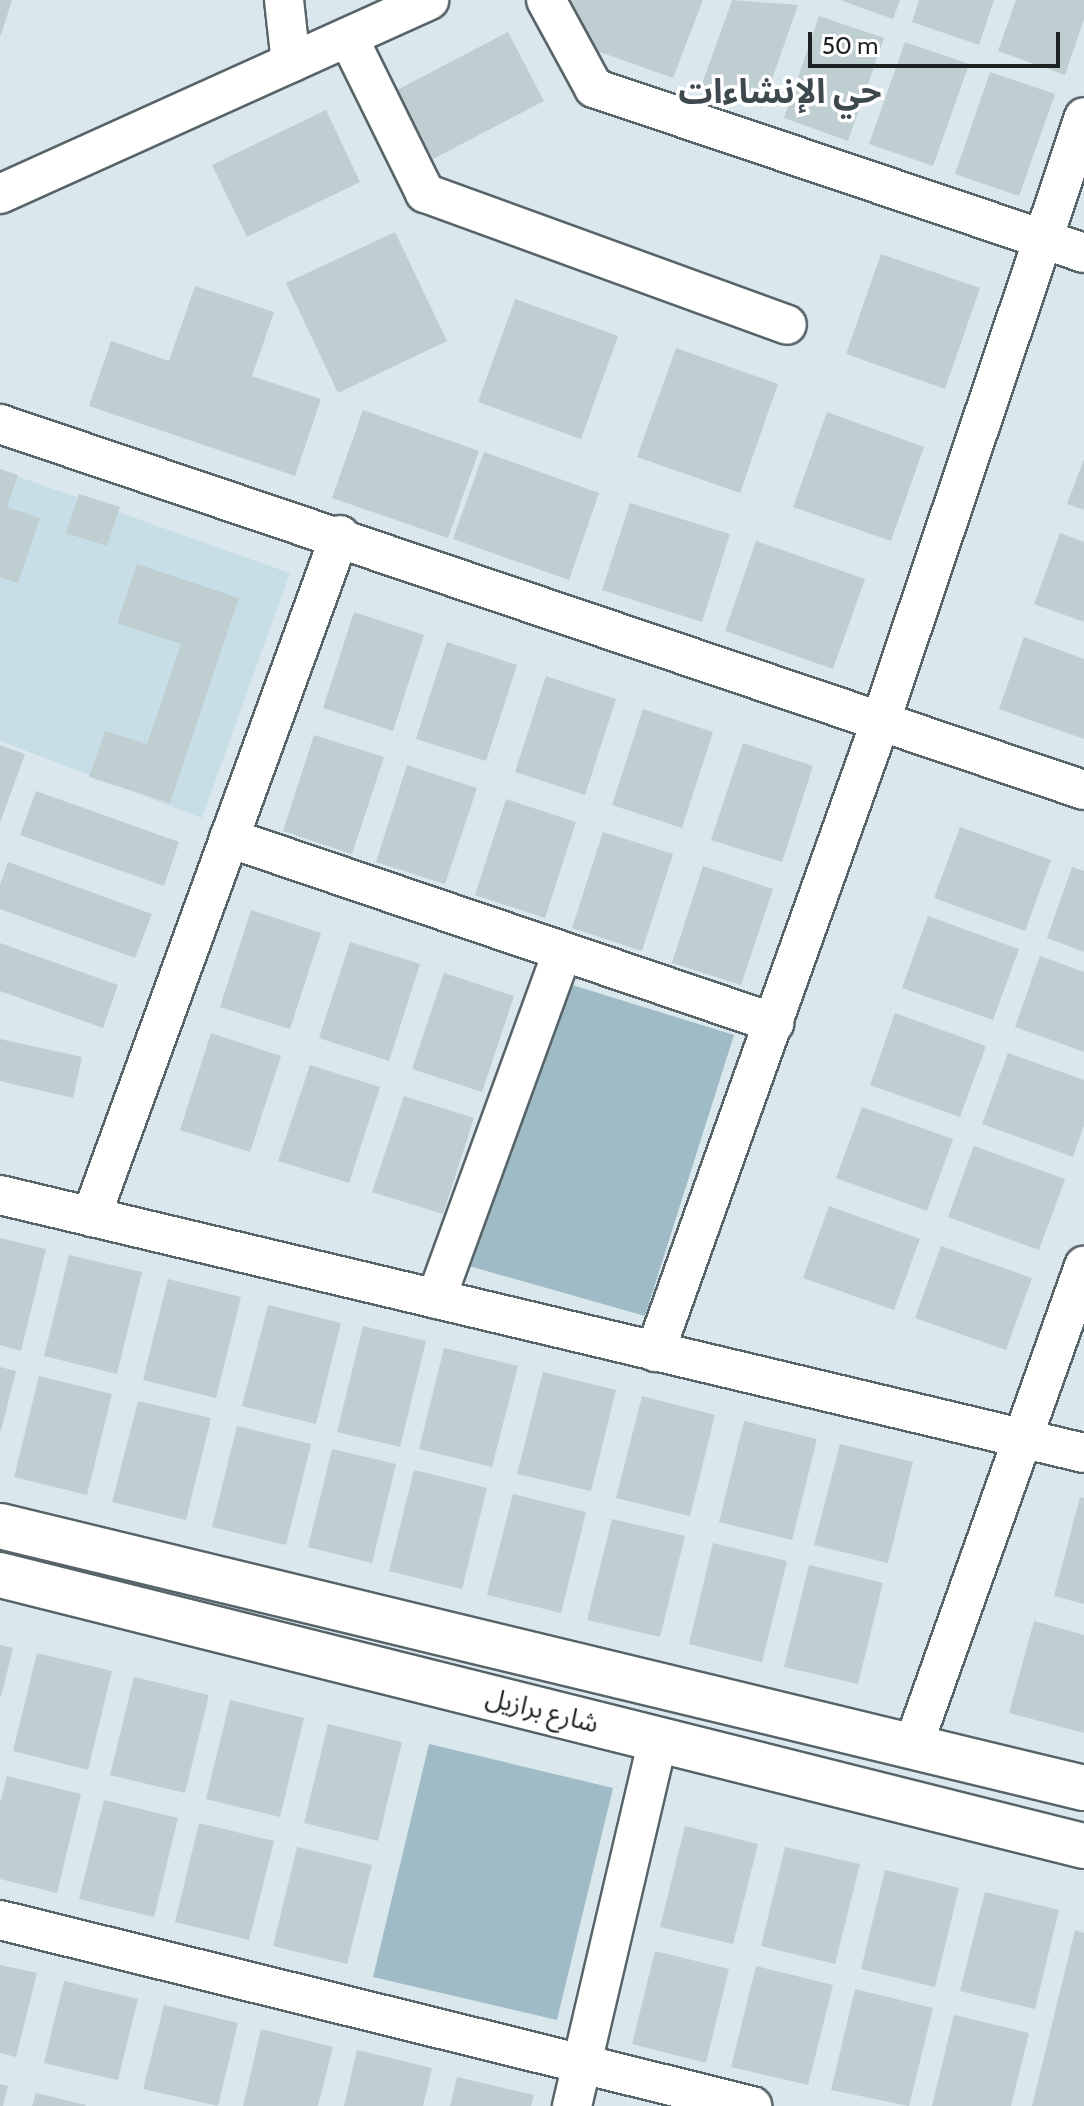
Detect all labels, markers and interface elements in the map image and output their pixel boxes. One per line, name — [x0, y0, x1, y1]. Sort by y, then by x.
scale bar — [812, 16, 1064, 66]
text: 50 m — [822, 31, 878, 60]
district label: حي الإنشاءات — [678, 72, 882, 112]
street label: شارع برازيل — [482, 1682, 602, 1740]

